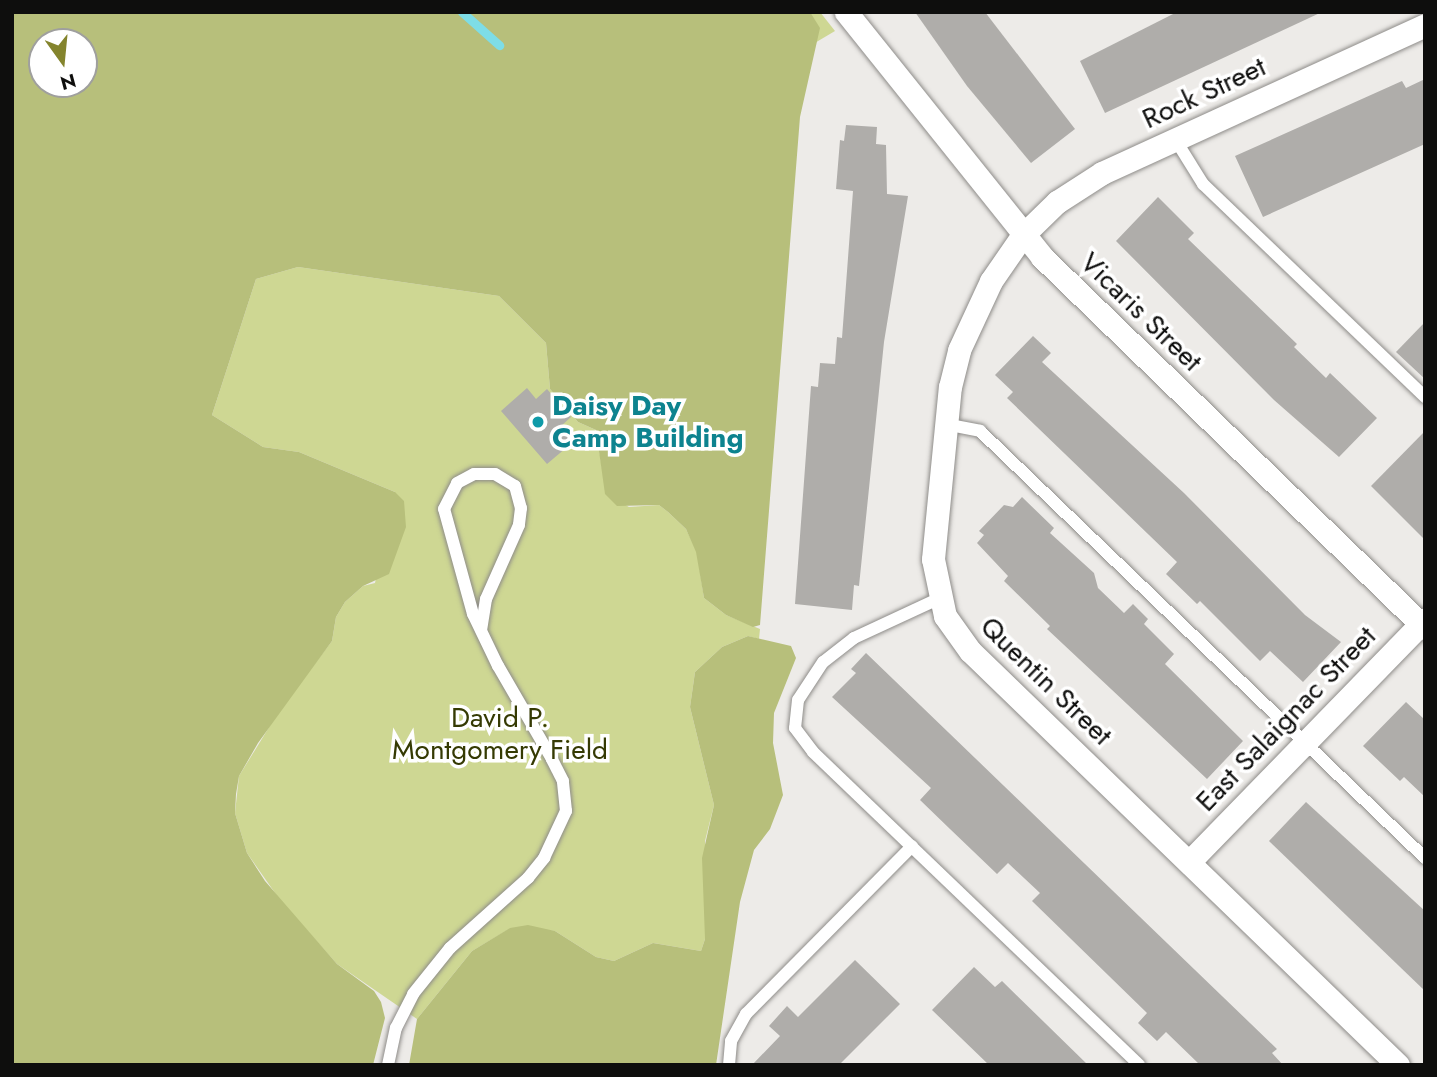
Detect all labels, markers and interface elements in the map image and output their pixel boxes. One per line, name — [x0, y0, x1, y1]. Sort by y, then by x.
north arrow — [28, 28, 98, 98]
street label: Rock Street — [1137, 50, 1271, 136]
text: N — [57, 67, 79, 97]
street label: Vicaris Street — [1073, 246, 1209, 378]
place label: Daisy Day Camp Building — [552, 389, 744, 455]
marker: Daisy Day Camp Building — [530, 414, 546, 430]
street label: Quentin Street — [973, 610, 1119, 752]
street label: East Salaignac Street — [1189, 620, 1383, 818]
park label: David P. Montgomery Field — [392, 701, 608, 767]

